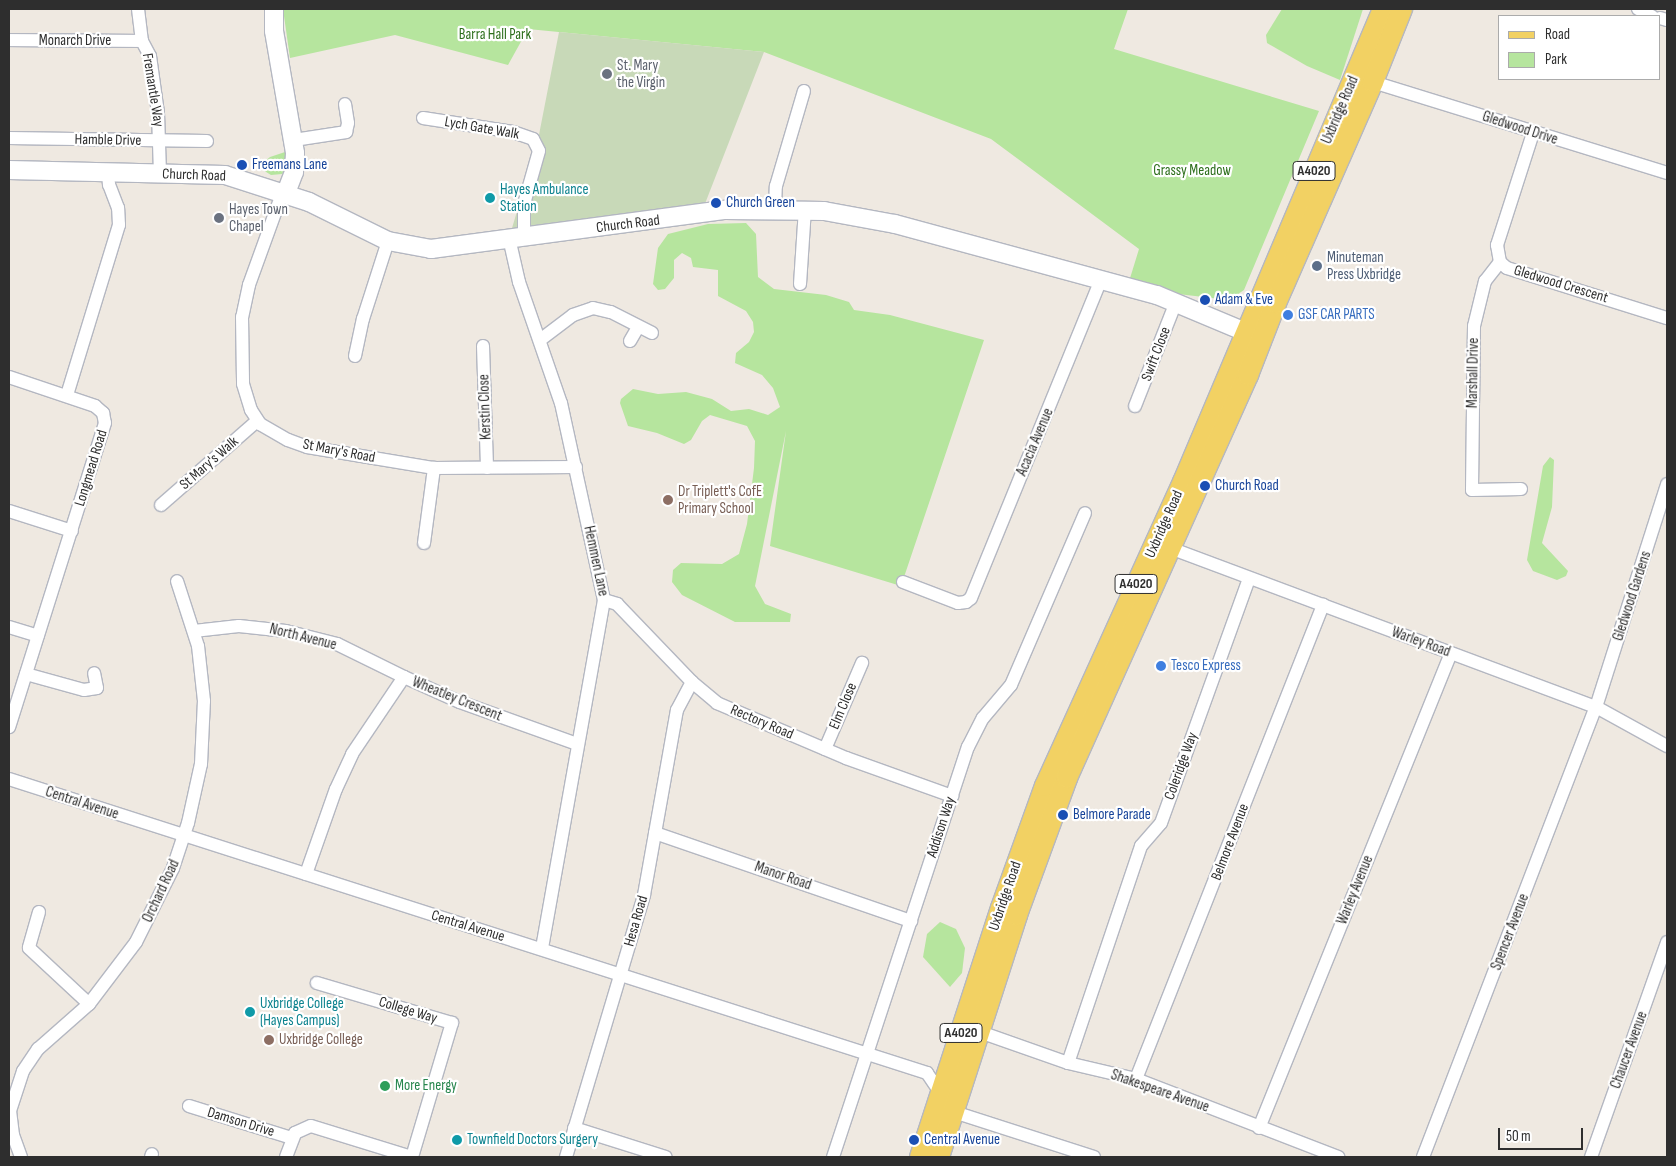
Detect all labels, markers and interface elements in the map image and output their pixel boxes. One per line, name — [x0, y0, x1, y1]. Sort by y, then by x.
legend — [1498, 15, 1661, 80]
text: Road — [1545, 25, 1570, 44]
park label: Barra Hall Park — [459, 26, 531, 44]
street label: Monarch Drive — [39, 32, 111, 50]
text: Park — [1545, 50, 1567, 69]
street label: Fremantle Way — [138, 52, 168, 128]
place label: St. Mary the Virgin — [617, 56, 665, 91]
marker: St. Mary the Virgin — [601, 68, 613, 80]
street label: Uxbridge Road — [1318, 73, 1362, 147]
street label: Gledwood Drive — [1480, 107, 1560, 149]
street label: Lych Gate Walk — [443, 113, 521, 143]
street label: Hamble Drive — [75, 130, 141, 150]
place label: Freemans Lane — [252, 156, 327, 174]
marker: Freemans Lane — [236, 159, 248, 171]
road number: A4020 — [1292, 160, 1336, 182]
park label: Grassy Meadow — [1153, 162, 1231, 180]
street label: Church Road — [162, 165, 226, 185]
place label: Hayes Ambulance Station — [500, 180, 589, 215]
marker: Hayes Ambulance Station — [484, 192, 496, 204]
place label: Church Green — [726, 194, 795, 212]
marker: Church Green — [710, 197, 722, 209]
place label: Hayes Town Chapel — [229, 200, 288, 235]
street label: Church Road — [595, 211, 661, 237]
marker: Hayes Town Chapel — [213, 212, 225, 224]
place label: Minuteman Press Uxbridge — [1327, 248, 1401, 283]
marker: Minuteman Press Uxbridge — [1311, 260, 1323, 272]
street label: Gledwood Crescent — [1512, 261, 1610, 307]
place label: Adam & Eve — [1215, 291, 1273, 309]
marker: Adam & Eve — [1199, 294, 1211, 306]
place label: GSF CAR PARTS — [1298, 306, 1375, 324]
marker: GSF CAR PARTS — [1282, 309, 1294, 321]
street label: Swift Close — [1137, 324, 1175, 384]
street label: Marshall Drive — [1463, 338, 1483, 408]
street label: Kerstin Close — [475, 374, 495, 440]
street label: Acacia Avenue — [1013, 405, 1057, 479]
street label: Longmead Road — [71, 428, 111, 508]
street label: St Mary's Walk — [176, 433, 242, 493]
street label: St Mary's Road — [301, 435, 377, 467]
place label: Church Road — [1215, 477, 1279, 495]
marker: Church Road — [1199, 480, 1211, 492]
place label: Dr Triplett's CofE Primary School — [678, 482, 762, 517]
street label: Uxbridge Road — [1141, 487, 1187, 561]
marker: Dr Triplett's CofE Primary School — [662, 494, 674, 506]
street label: Hemmen Lane — [580, 524, 612, 598]
street label: Gledwood Gardens — [1609, 549, 1655, 643]
road number: A4020 — [1114, 572, 1158, 596]
street label: North Avenue — [268, 620, 338, 654]
street label: Warley Road — [1389, 623, 1453, 661]
place label: Tesco Express — [1171, 657, 1241, 675]
marker: Tesco Express — [1155, 660, 1167, 672]
street label: Wheatley Crescent — [409, 673, 505, 725]
street label: Elm Close — [825, 680, 861, 732]
street label: Rectory Road — [728, 701, 796, 743]
street label: Coleridge Way — [1160, 730, 1202, 802]
street label: Central Avenue — [43, 783, 121, 823]
street label: Addison Way — [923, 794, 959, 860]
street label: Belmore Avenue — [1207, 801, 1253, 883]
place label: Belmore Parade — [1073, 806, 1151, 824]
marker: Belmore Parade — [1057, 809, 1069, 821]
street label: Warley Avenue — [1333, 853, 1377, 927]
street label: Orchard Road — [139, 857, 183, 925]
street label: Manor Road — [752, 858, 814, 894]
street label: Uxbridge Road — [985, 859, 1025, 933]
street label: Spencer Avenue — [1487, 891, 1533, 973]
street label: Hesa Road — [620, 893, 652, 949]
street label: Central Avenue — [429, 906, 507, 946]
street label: College Way — [377, 993, 439, 1027]
place label: Uxbridge College (Hayes Campus) — [260, 994, 344, 1029]
marker: Uxbridge College (Hayes Campus) — [244, 1006, 256, 1018]
street label: Chaucer Avenue — [1607, 1009, 1651, 1091]
road number: A4020 — [938, 1021, 984, 1044]
place label: Uxbridge College — [279, 1031, 363, 1049]
marker: Uxbridge College — [263, 1034, 275, 1046]
street label: Shakespeare Avenue — [1109, 1066, 1211, 1116]
place label: More Energy — [395, 1077, 457, 1095]
marker: More Energy — [379, 1080, 391, 1092]
street label: Damson Drive — [205, 1103, 277, 1141]
scale bar — [1501, 1118, 1586, 1150]
text: 50 m — [1506, 1127, 1531, 1146]
place label: Townfield Doctors Surgery — [467, 1131, 598, 1149]
place label: Central Avenue — [924, 1131, 1000, 1149]
marker: Townfield Doctors Surgery — [451, 1134, 463, 1146]
marker: Central Avenue — [908, 1134, 920, 1146]

